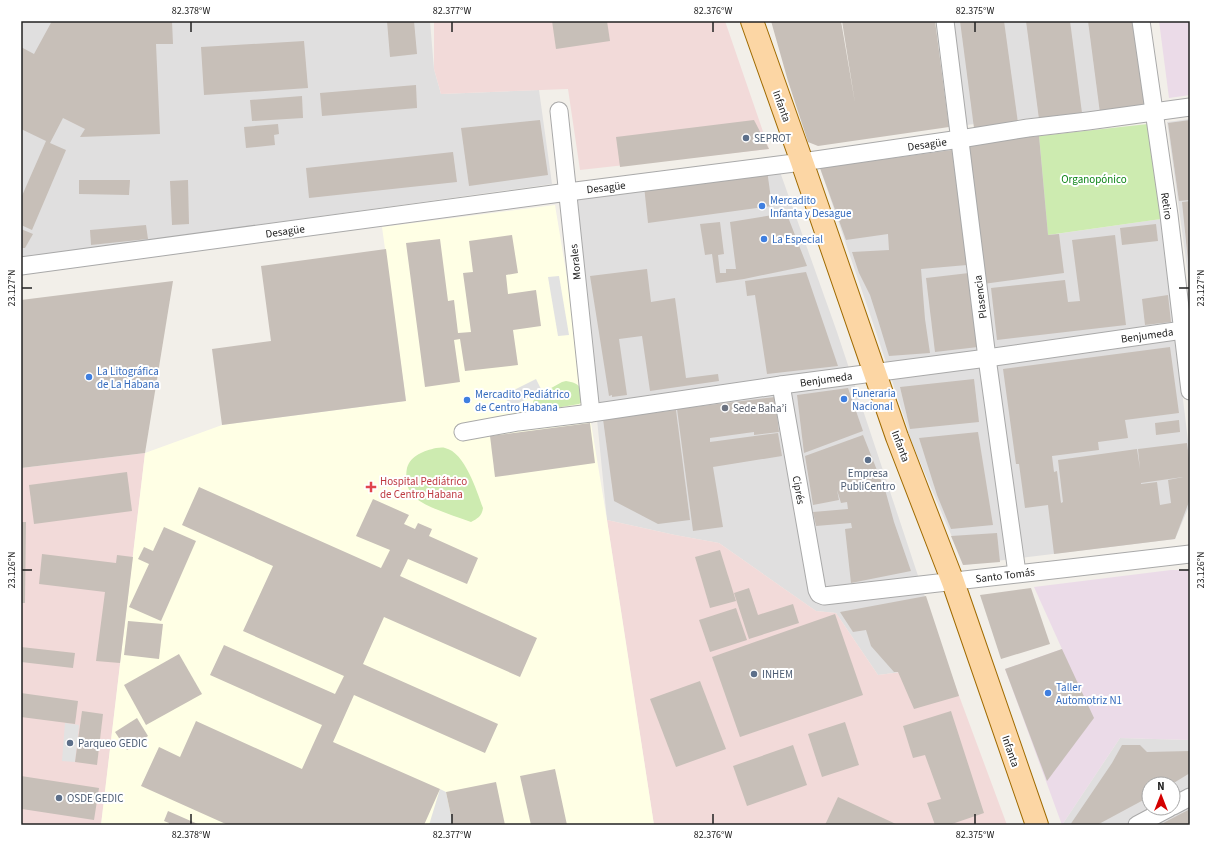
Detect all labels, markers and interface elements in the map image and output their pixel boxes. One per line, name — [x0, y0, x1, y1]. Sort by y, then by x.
text: 82.378°W — [172, 4, 210, 18]
text: 82.377°W — [433, 4, 471, 18]
text: 82.376°W — [694, 4, 732, 18]
text: 82.375°W — [956, 4, 994, 18]
street label: Infanta — [769, 88, 794, 124]
place label: SEPROT — [754, 131, 791, 146]
marker: SEPROT — [741, 133, 751, 143]
street label: Desagüe — [907, 134, 948, 155]
park label: Organopónico — [1061, 172, 1127, 187]
street label: Desagüe — [586, 178, 627, 197]
street label: Retiro — [1157, 191, 1176, 221]
place label: Mercadito Infanta y Desague — [770, 193, 852, 221]
marker: Mercadito Infanta y Desague — [757, 201, 767, 211]
street label: Desagüe — [265, 221, 306, 242]
place label: La Especial — [772, 232, 823, 247]
marker: La Especial — [759, 234, 769, 244]
street label: Morales — [566, 243, 585, 281]
text: 23.127°N — [5, 269, 19, 307]
text: 23.127°N — [1194, 269, 1208, 307]
street label: Plasencia — [970, 274, 991, 320]
street label: Benjumeda — [1120, 324, 1174, 347]
place label: La Litográfica de La Habana — [97, 364, 160, 392]
street label: Benjumeda — [799, 368, 853, 391]
marker: La Litográfica de La Habana — [84, 372, 94, 382]
place label: Funeraria Nacional — [852, 386, 896, 414]
place label: Mercadito Pediátrico de Centro Habana — [475, 387, 570, 415]
marker: Funeraria Nacional — [839, 394, 849, 404]
marker: Mercadito Pediátrico de Centro Habana — [462, 395, 472, 405]
place label: Sede Baha’i — [733, 401, 787, 416]
marker: Sede Baha’i — [720, 403, 730, 413]
street label: Infanta — [888, 428, 913, 464]
marker: Empresa PubliCentro — [863, 455, 873, 465]
place label: Empresa PubliCentro — [841, 466, 896, 494]
place label: Hospital Pediátrico de Centro Habana — [380, 474, 467, 502]
street label: Ciprés — [789, 475, 808, 506]
marker: Hospital Pediátrico de Centro Habana — [365, 481, 377, 493]
text: 23.126°N — [5, 551, 19, 589]
text: 23.126°N — [1194, 551, 1208, 589]
street label: Santo Tomás — [975, 564, 1036, 587]
place label: INHEM — [762, 667, 793, 682]
marker: INHEM — [749, 669, 759, 679]
place label: Taller Automotriz N1 — [1056, 680, 1122, 708]
marker: Taller Automotriz N1 — [1043, 688, 1053, 698]
street label: Infanta — [998, 733, 1023, 769]
place label: Parqueo GEDIC — [78, 736, 147, 751]
marker: Parqueo GEDIC — [65, 738, 75, 748]
north arrow — [1141, 776, 1181, 816]
text: N — [1157, 779, 1165, 794]
place label: OSDE GEDIC — [67, 791, 123, 806]
marker: OSDE GEDIC — [54, 793, 64, 803]
text: 82.378°W — [172, 828, 210, 842]
text: 82.377°W — [433, 828, 471, 842]
text: 82.376°W — [694, 828, 732, 842]
text: 82.375°W — [956, 828, 994, 842]

